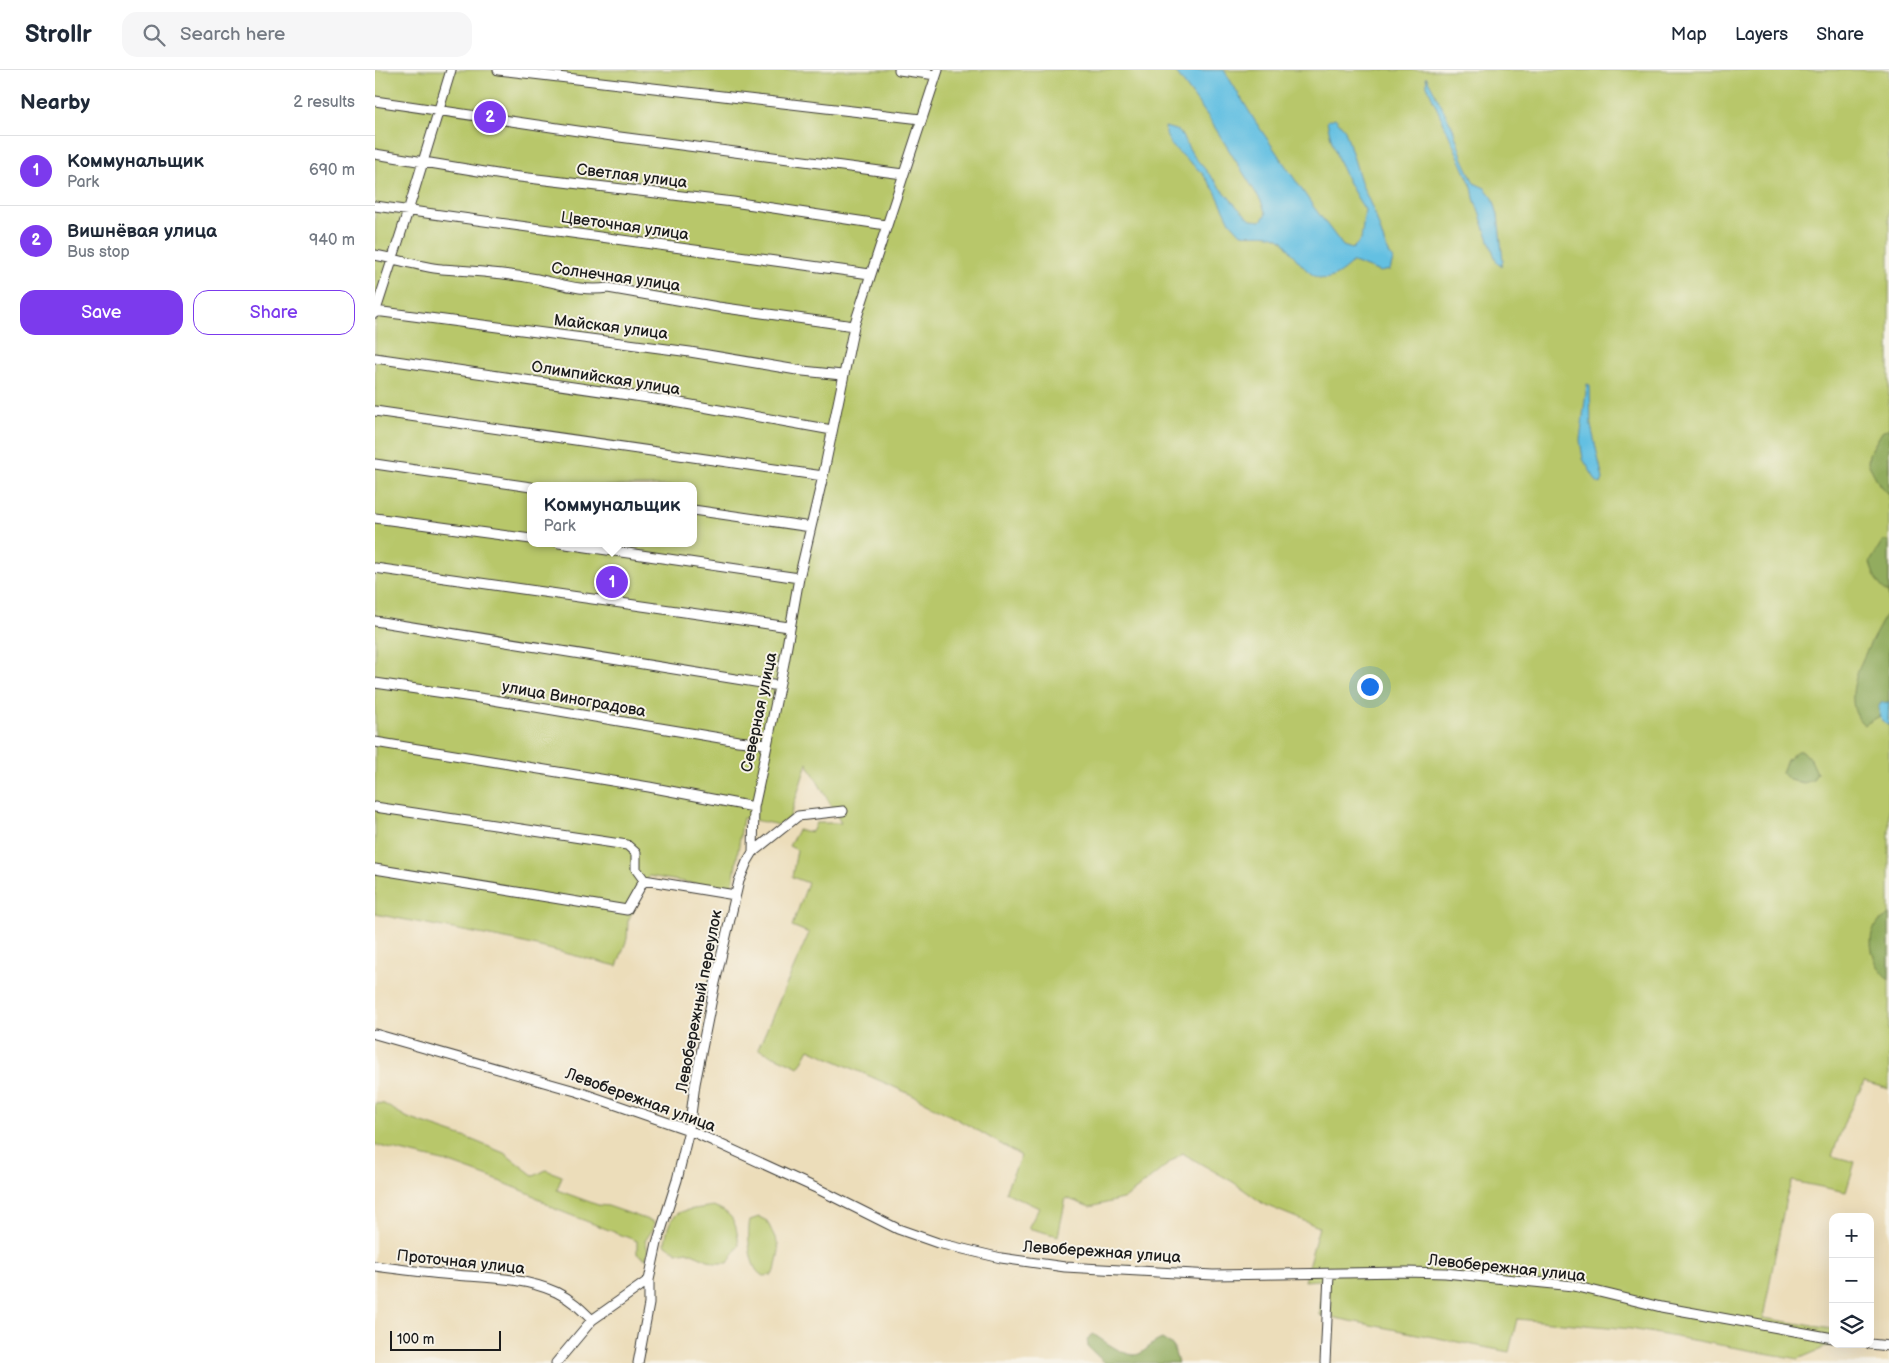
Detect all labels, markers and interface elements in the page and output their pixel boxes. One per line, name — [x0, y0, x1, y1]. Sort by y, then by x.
search box — [122, 12, 472, 57]
text: Strollr — [25, 20, 92, 49]
icon: search — [140, 21, 168, 49]
text: Search here — [180, 23, 285, 46]
text: Map — [1671, 24, 1707, 45]
text: Layers — [1735, 24, 1788, 45]
text: Share — [1816, 24, 1864, 45]
text: Nearby — [20, 90, 90, 115]
text: 2 results — [293, 93, 355, 112]
pin: 2 — [474, 98, 506, 136]
text: Коммунальщик — [67, 150, 204, 173]
street label: Светлая улица — [575, 160, 689, 193]
text: 1 — [33, 161, 39, 180]
text: 690 m — [309, 161, 355, 180]
text: Park — [67, 173, 99, 192]
street label: Цветочная улица — [559, 208, 691, 245]
text: Вишнёвая улица — [67, 220, 217, 243]
text: 2 — [31, 231, 41, 250]
text: 940 m — [309, 231, 355, 250]
text: Bus stop — [67, 243, 130, 262]
street label: Солнечная улица — [550, 259, 682, 296]
button: Save — [20, 290, 183, 335]
button: Share — [193, 290, 355, 335]
street label: Майская улица — [553, 311, 670, 344]
street label: Олимпийская улица — [530, 357, 682, 400]
popup — [527, 482, 697, 547]
text: Коммунальщик — [544, 494, 680, 517]
text: Park — [544, 517, 576, 536]
pin: 1 — [596, 563, 628, 601]
street label: Северная улица — [737, 650, 782, 774]
your location — [1357, 674, 1383, 700]
street label: улица Виноградова — [500, 677, 648, 722]
street label: Левобережный переулок — [672, 908, 727, 1095]
street label: Левобережная улица — [562, 1064, 719, 1137]
map controls — [1829, 1213, 1874, 1348]
button: + — [1829, 1213, 1874, 1258]
street label: Левобережная улица — [1021, 1237, 1182, 1268]
street label: Проточная улица — [396, 1246, 526, 1279]
street label: Левобережная улица — [1426, 1251, 1587, 1286]
button: − — [1829, 1258, 1874, 1303]
button: layers — [1829, 1303, 1874, 1348]
scale bar — [390, 1328, 501, 1351]
text: 100 m — [397, 1331, 434, 1348]

